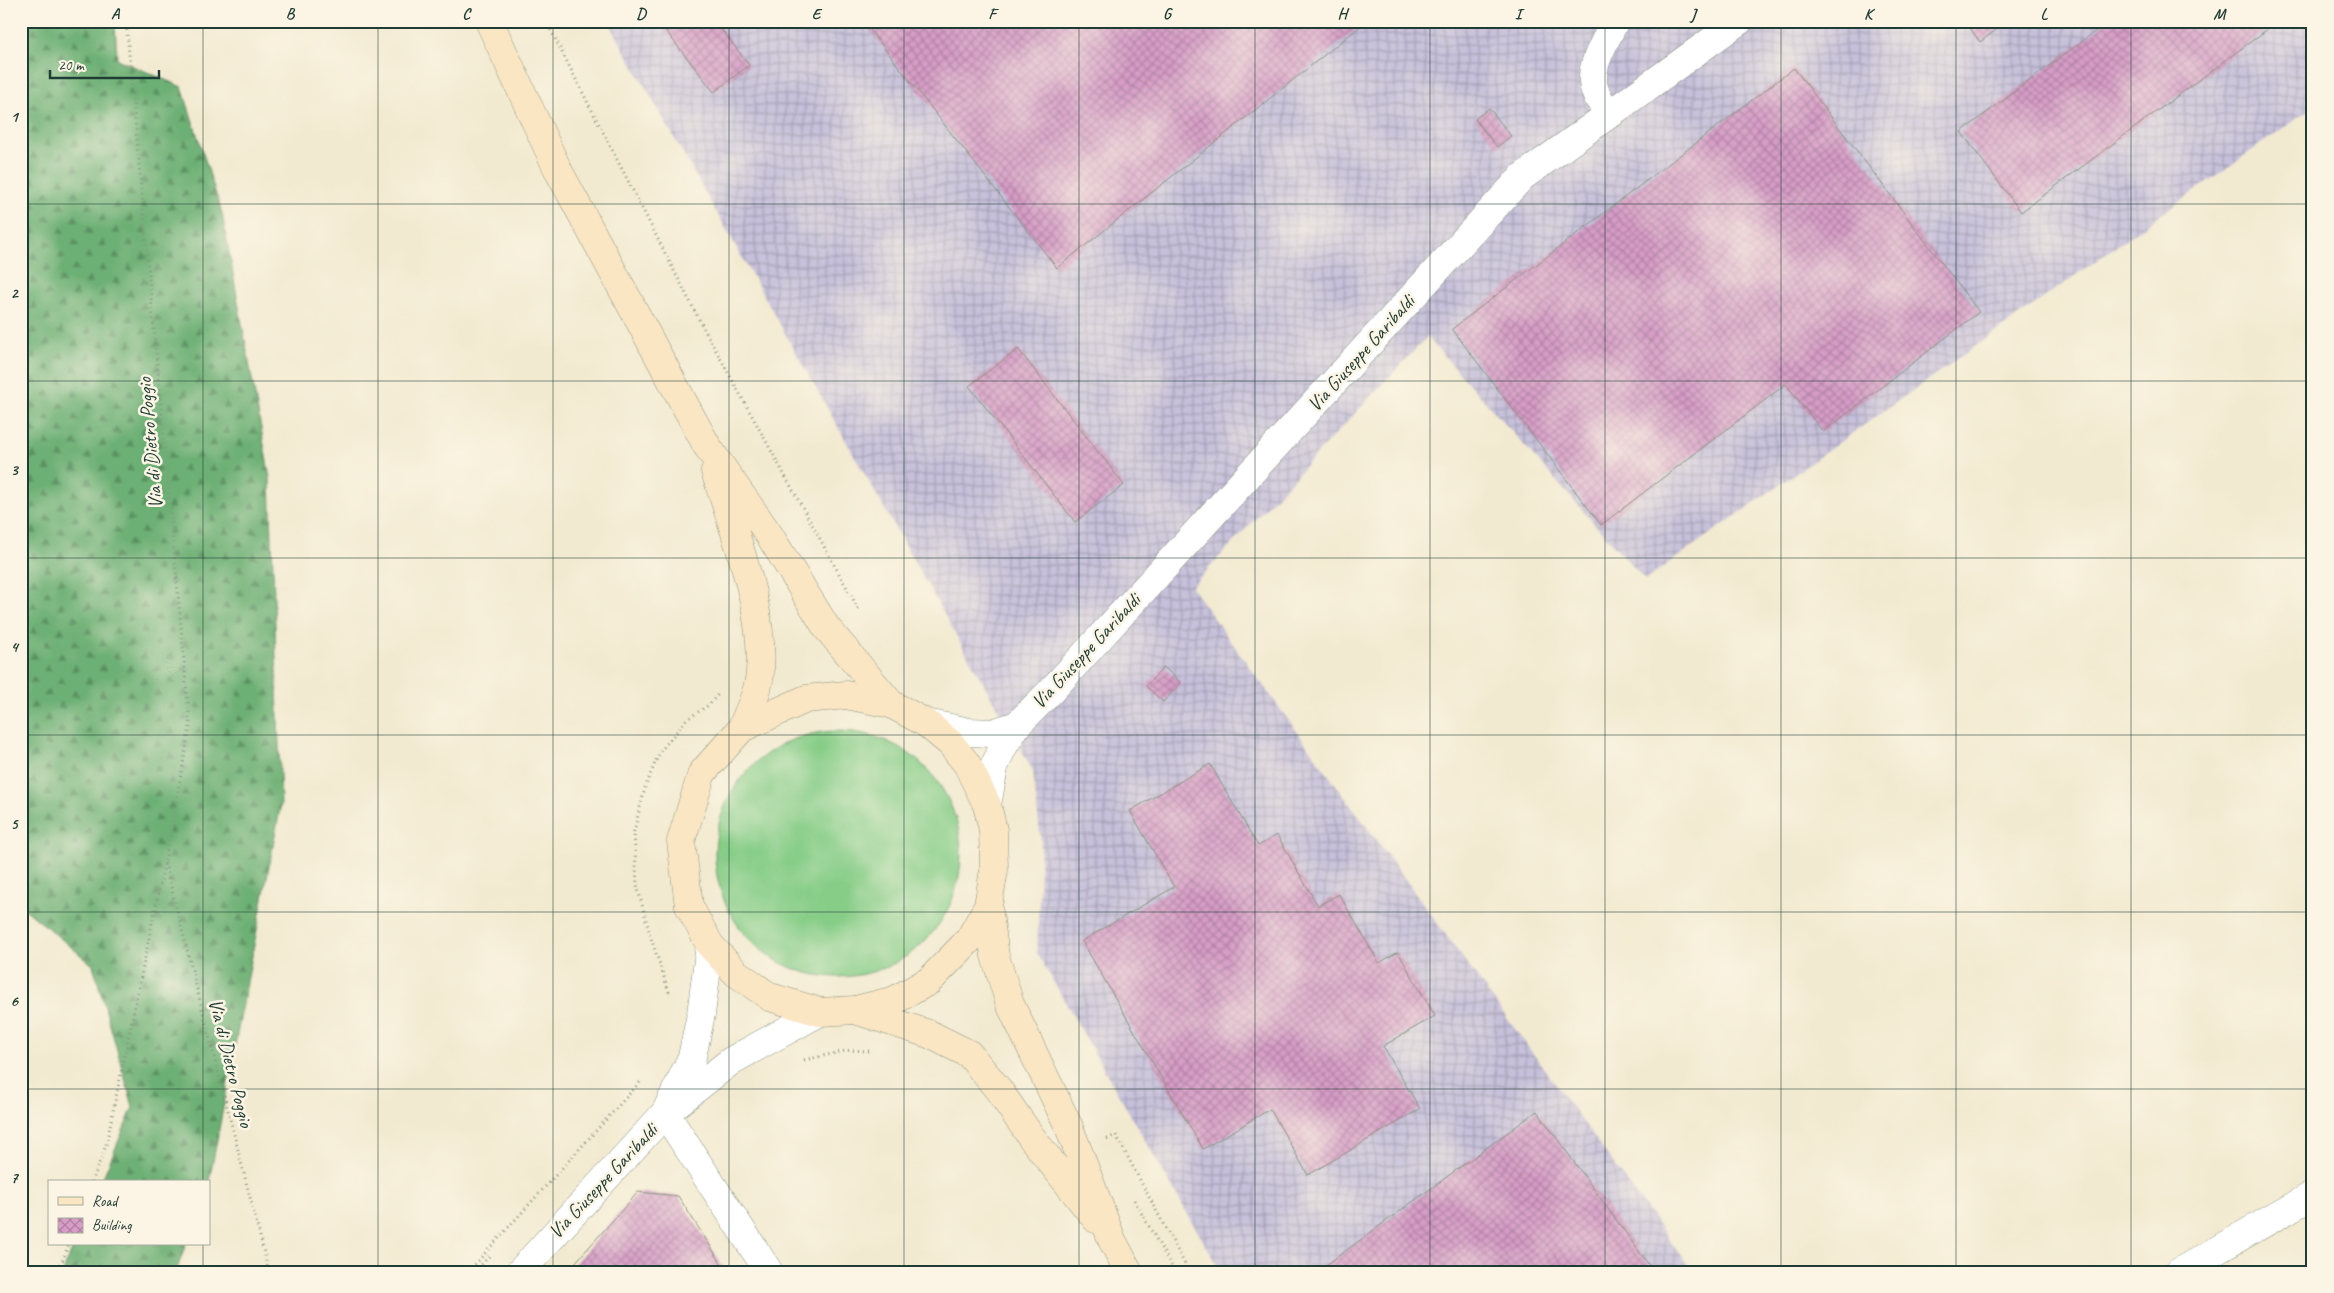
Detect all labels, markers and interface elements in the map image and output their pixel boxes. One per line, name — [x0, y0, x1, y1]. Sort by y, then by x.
text: A — [111, 4, 121, 24]
text: B — [286, 4, 296, 24]
text: C — [462, 4, 472, 24]
text: D — [636, 4, 647, 24]
text: E — [812, 4, 823, 24]
text: F — [988, 4, 999, 24]
text: G — [1163, 4, 1173, 24]
text: H — [1337, 4, 1349, 24]
text: I — [1515, 4, 1525, 24]
text: J — [1689, 4, 1698, 24]
text: K — [1864, 4, 1876, 24]
text: L — [2041, 4, 2049, 24]
text: M — [2213, 4, 2227, 24]
scale bar — [50, 48, 159, 80]
text: 20 m — [58, 56, 85, 75]
text: 1 — [10, 107, 19, 127]
text: 2 — [10, 283, 19, 303]
street label: Via Giuseppe Garibaldi — [1302, 288, 1422, 417]
street label: Via di Dietro Poggio — [132, 376, 168, 510]
text: 3 — [10, 460, 19, 480]
street label: Via Giuseppe Garibaldi — [1026, 586, 1147, 714]
text: 4 — [10, 637, 19, 657]
text: 5 — [11, 814, 20, 834]
text: 6 — [10, 991, 19, 1011]
street label: Via di Dietro Poggio — [203, 996, 259, 1131]
street label: Via Giuseppe Garibaldi — [543, 1116, 664, 1244]
text: 7 — [10, 1168, 19, 1188]
legend — [48, 1180, 210, 1246]
text: Road — [92, 1192, 119, 1211]
text: Building — [92, 1216, 132, 1235]

